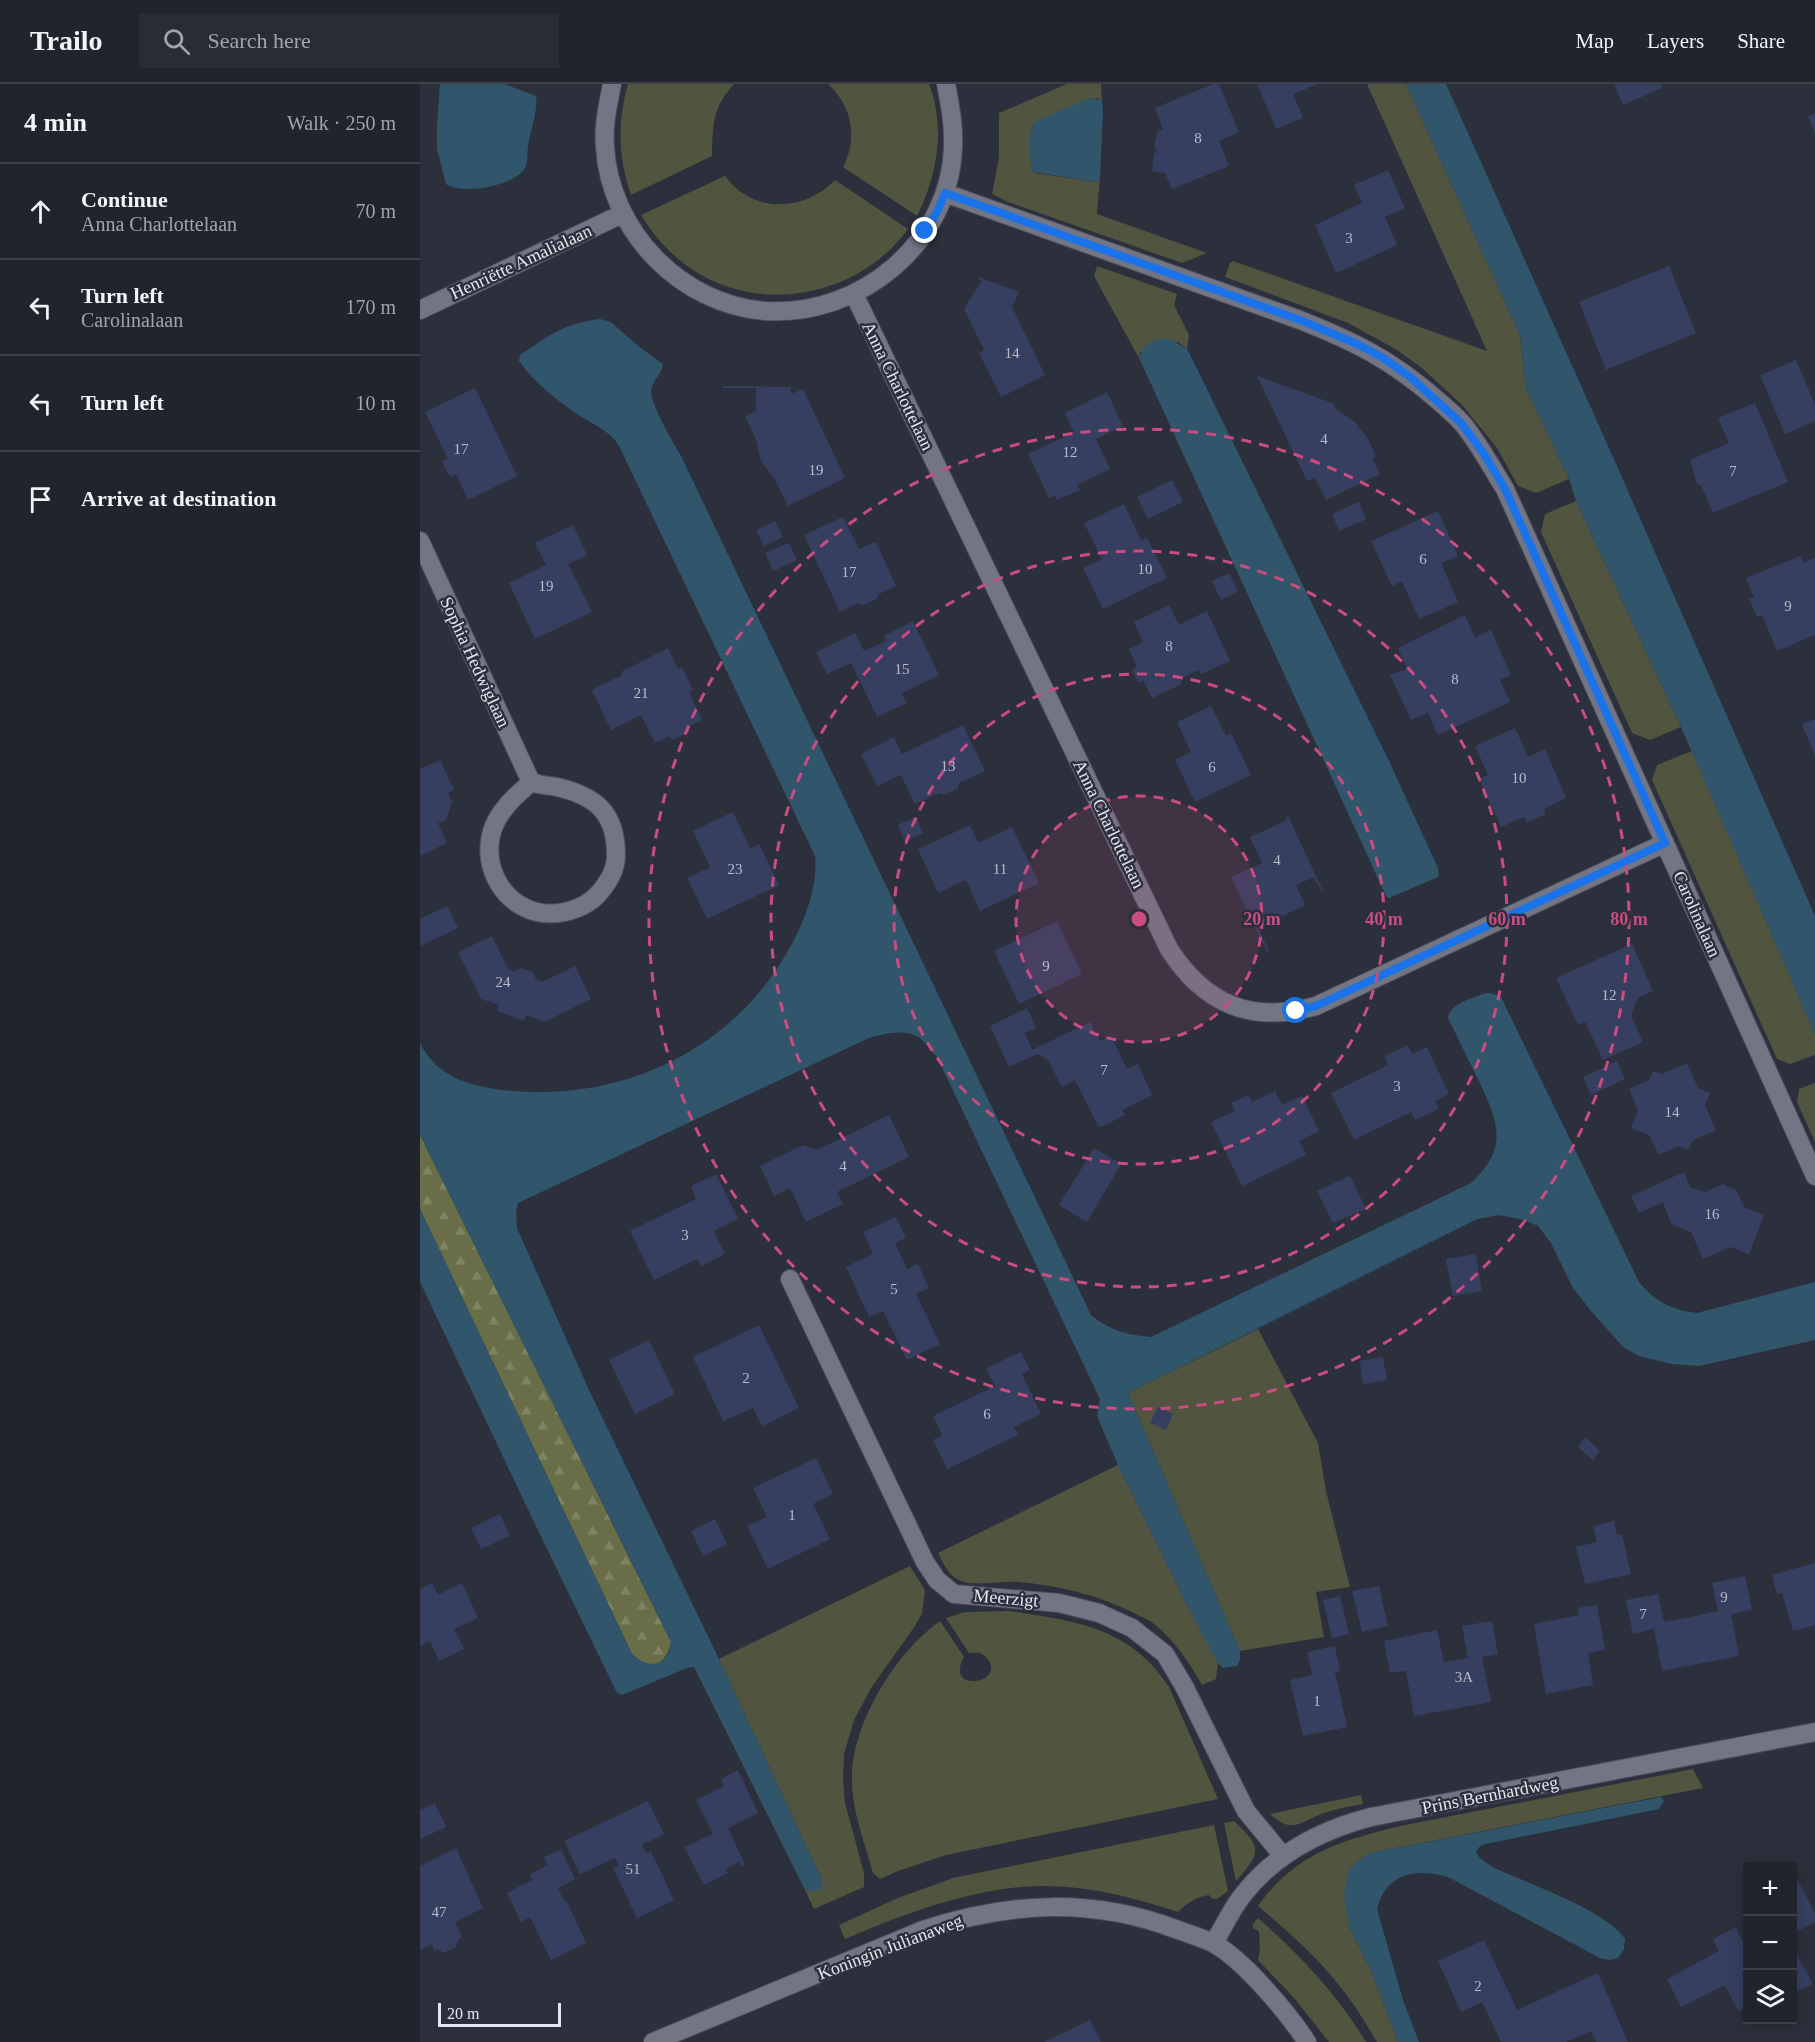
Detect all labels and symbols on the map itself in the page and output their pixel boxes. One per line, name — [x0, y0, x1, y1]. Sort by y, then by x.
house number: 8 — [1194, 130, 1202, 146]
route end — [911, 217, 937, 243]
street label: Henriëtte Amalialaan — [447, 221, 595, 303]
house number: 3 — [1345, 230, 1353, 246]
street label: Anna Charlottelaan — [858, 318, 938, 454]
house number: 14 — [1005, 345, 1020, 361]
house number: 4 — [1320, 431, 1328, 447]
house number: 17 — [454, 441, 469, 457]
house number: 12 — [1063, 444, 1078, 460]
house number: 19 — [809, 462, 824, 478]
house number: 7 — [1729, 463, 1737, 479]
house number: 6 — [1419, 551, 1427, 567]
house number: 10 — [1138, 561, 1153, 577]
house number: 17 — [842, 564, 857, 580]
house number: 19 — [539, 578, 554, 594]
street label: Sophia Hedwiglaan — [436, 594, 514, 730]
house number: 9 — [1784, 598, 1792, 614]
house number: 8 — [1165, 638, 1173, 654]
house number: 15 — [895, 661, 910, 677]
house number: 8 — [1451, 671, 1459, 687]
house number: 21 — [634, 685, 649, 701]
street label: Anna Charlottelaan — [1069, 756, 1149, 892]
house number: 13 — [941, 758, 956, 774]
house number: 6 — [1208, 759, 1216, 775]
house number: 10 — [1512, 770, 1527, 786]
house number: 4 — [1273, 852, 1281, 868]
house number: 23 — [728, 861, 743, 877]
house number: 11 — [993, 861, 1007, 877]
street label: Carolinalaan — [1669, 868, 1725, 960]
centre of rings — [1129, 909, 1149, 929]
text: 20 m — [1243, 909, 1281, 929]
text: 40 m — [1365, 909, 1403, 929]
text: 60 m — [1488, 909, 1526, 929]
text: 80 m — [1610, 909, 1648, 929]
house number: 9 — [1042, 958, 1050, 974]
house number: 24 — [496, 974, 511, 990]
house number: 12 — [1602, 987, 1617, 1003]
route start — [1282, 997, 1308, 1023]
house number: 7 — [1100, 1062, 1108, 1078]
house number: 3 — [1393, 1078, 1401, 1094]
house number: 14 — [1665, 1104, 1680, 1120]
house number: 4 — [839, 1158, 847, 1174]
house number: 16 — [1705, 1206, 1720, 1222]
house number: 3 — [681, 1227, 689, 1243]
house number: 5 — [890, 1281, 898, 1297]
house number: 2 — [742, 1370, 750, 1386]
house number: 6 — [983, 1406, 991, 1422]
house number: 1 — [788, 1507, 796, 1523]
street label: Meerzigt — [973, 1585, 1039, 1611]
house number: 9 — [1720, 1589, 1728, 1605]
house number: 7 — [1639, 1606, 1647, 1622]
house number: 3A — [1455, 1669, 1473, 1685]
house number: 1 — [1313, 1693, 1321, 1709]
street label: Prins Bernhardweg — [1420, 1772, 1560, 1818]
house number: 51 — [626, 1861, 641, 1877]
house number: 47 — [432, 1904, 447, 1920]
street label: Koningin Julianaweg — [815, 1910, 965, 1984]
house number: 2 — [1474, 1978, 1482, 1994]
scale bar — [438, 2000, 561, 2028]

